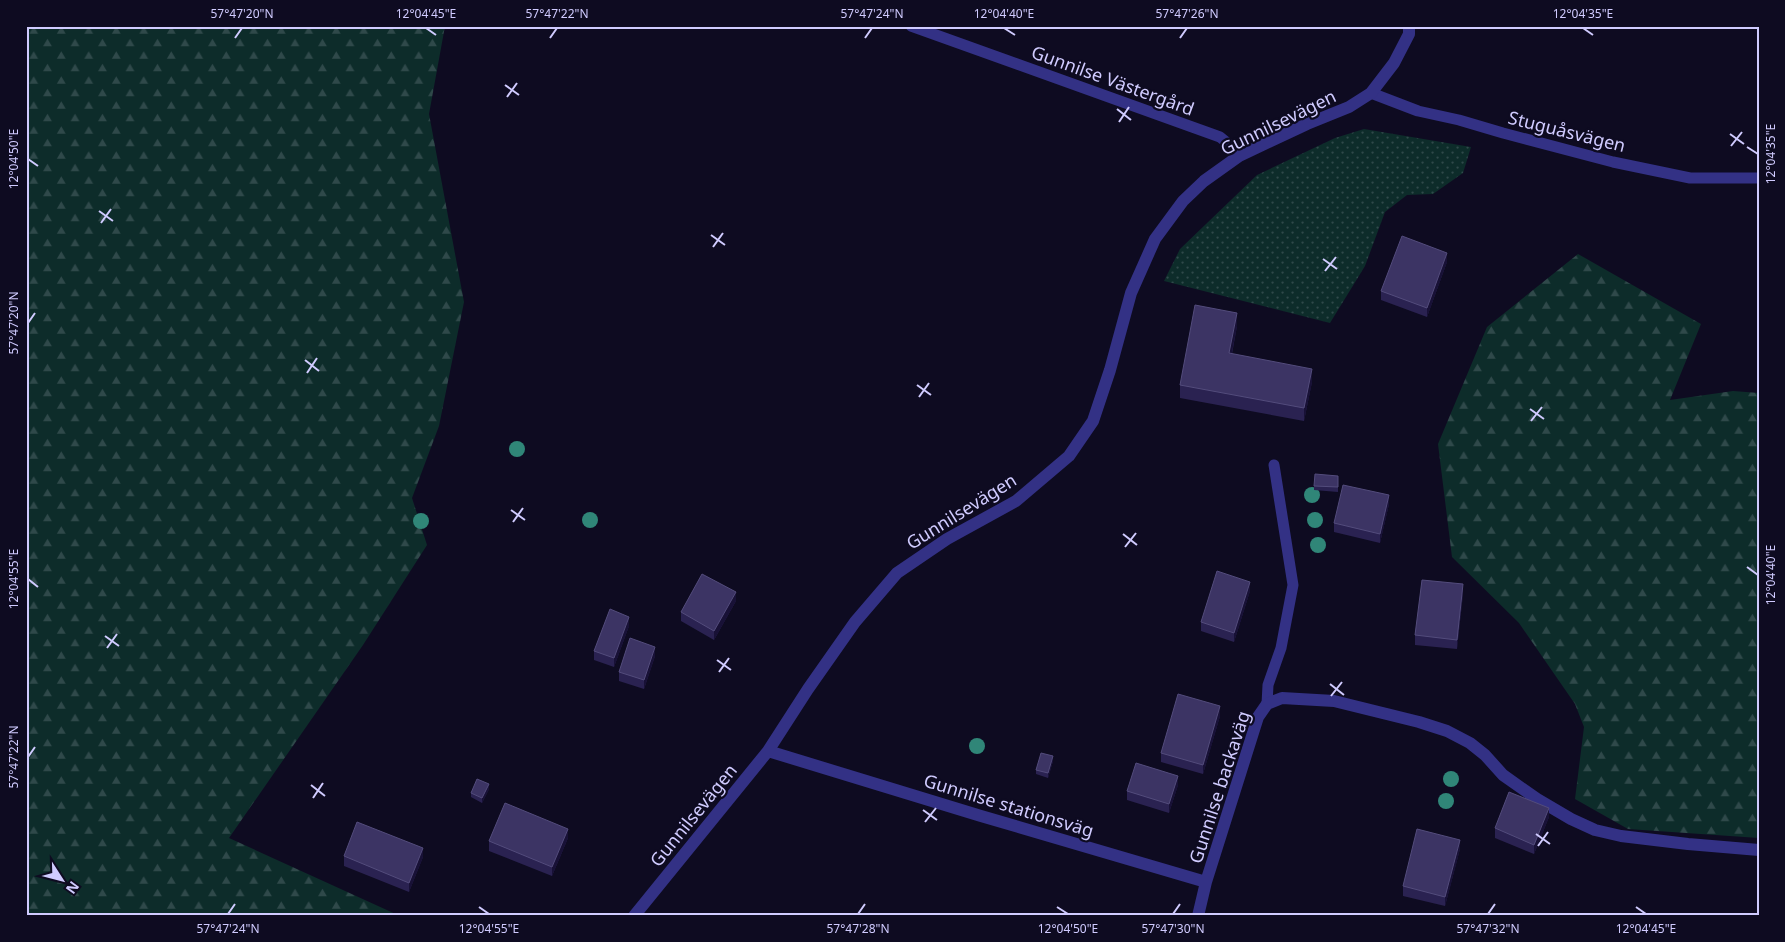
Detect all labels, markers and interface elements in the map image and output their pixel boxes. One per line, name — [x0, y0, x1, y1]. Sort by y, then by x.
text: 57°47'20"N — [210, 5, 274, 22]
text: 12°04'45"E — [396, 5, 456, 22]
text: 57°47'22"N — [525, 5, 589, 22]
text: 57°47'24"N — [840, 5, 904, 22]
text: 12°04'40"E — [974, 5, 1034, 22]
text: 57°47'26"N — [1155, 5, 1219, 22]
text: 12°04'35"E — [1553, 5, 1613, 22]
street label: Gunnilse Västergård — [1028, 39, 1198, 121]
street label: Gunnilsevägen — [1216, 84, 1340, 160]
street label: Stuguåsvägen — [1506, 105, 1628, 157]
text: 12°04'35"E — [1762, 124, 1779, 184]
text: 12°04'50"E — [5, 129, 22, 189]
text: 57°47'20"N — [5, 291, 22, 355]
street label: Gunnilsevägen — [901, 468, 1021, 554]
text: 12°04'40"E — [1762, 545, 1779, 605]
text: 12°04'55"E — [5, 549, 22, 609]
street label: Gunnilse backaväg — [1183, 708, 1255, 866]
text: 57°47'22"N — [5, 725, 22, 789]
street label: Gunnilsevägen — [644, 759, 742, 871]
street label: Gunnilse stationsväg — [921, 768, 1097, 842]
north arrow — [38, 854, 88, 904]
text: N — [62, 878, 84, 898]
text: 57°47'24"N — [196, 920, 260, 937]
text: 12°04'55"E — [459, 920, 519, 937]
text: 57°47'28"N — [826, 920, 890, 937]
text: 12°04'50"E — [1038, 920, 1098, 937]
text: 57°47'30"N — [1141, 920, 1205, 937]
text: 57°47'32"N — [1456, 920, 1520, 937]
text: 12°04'45"E — [1616, 920, 1676, 937]

